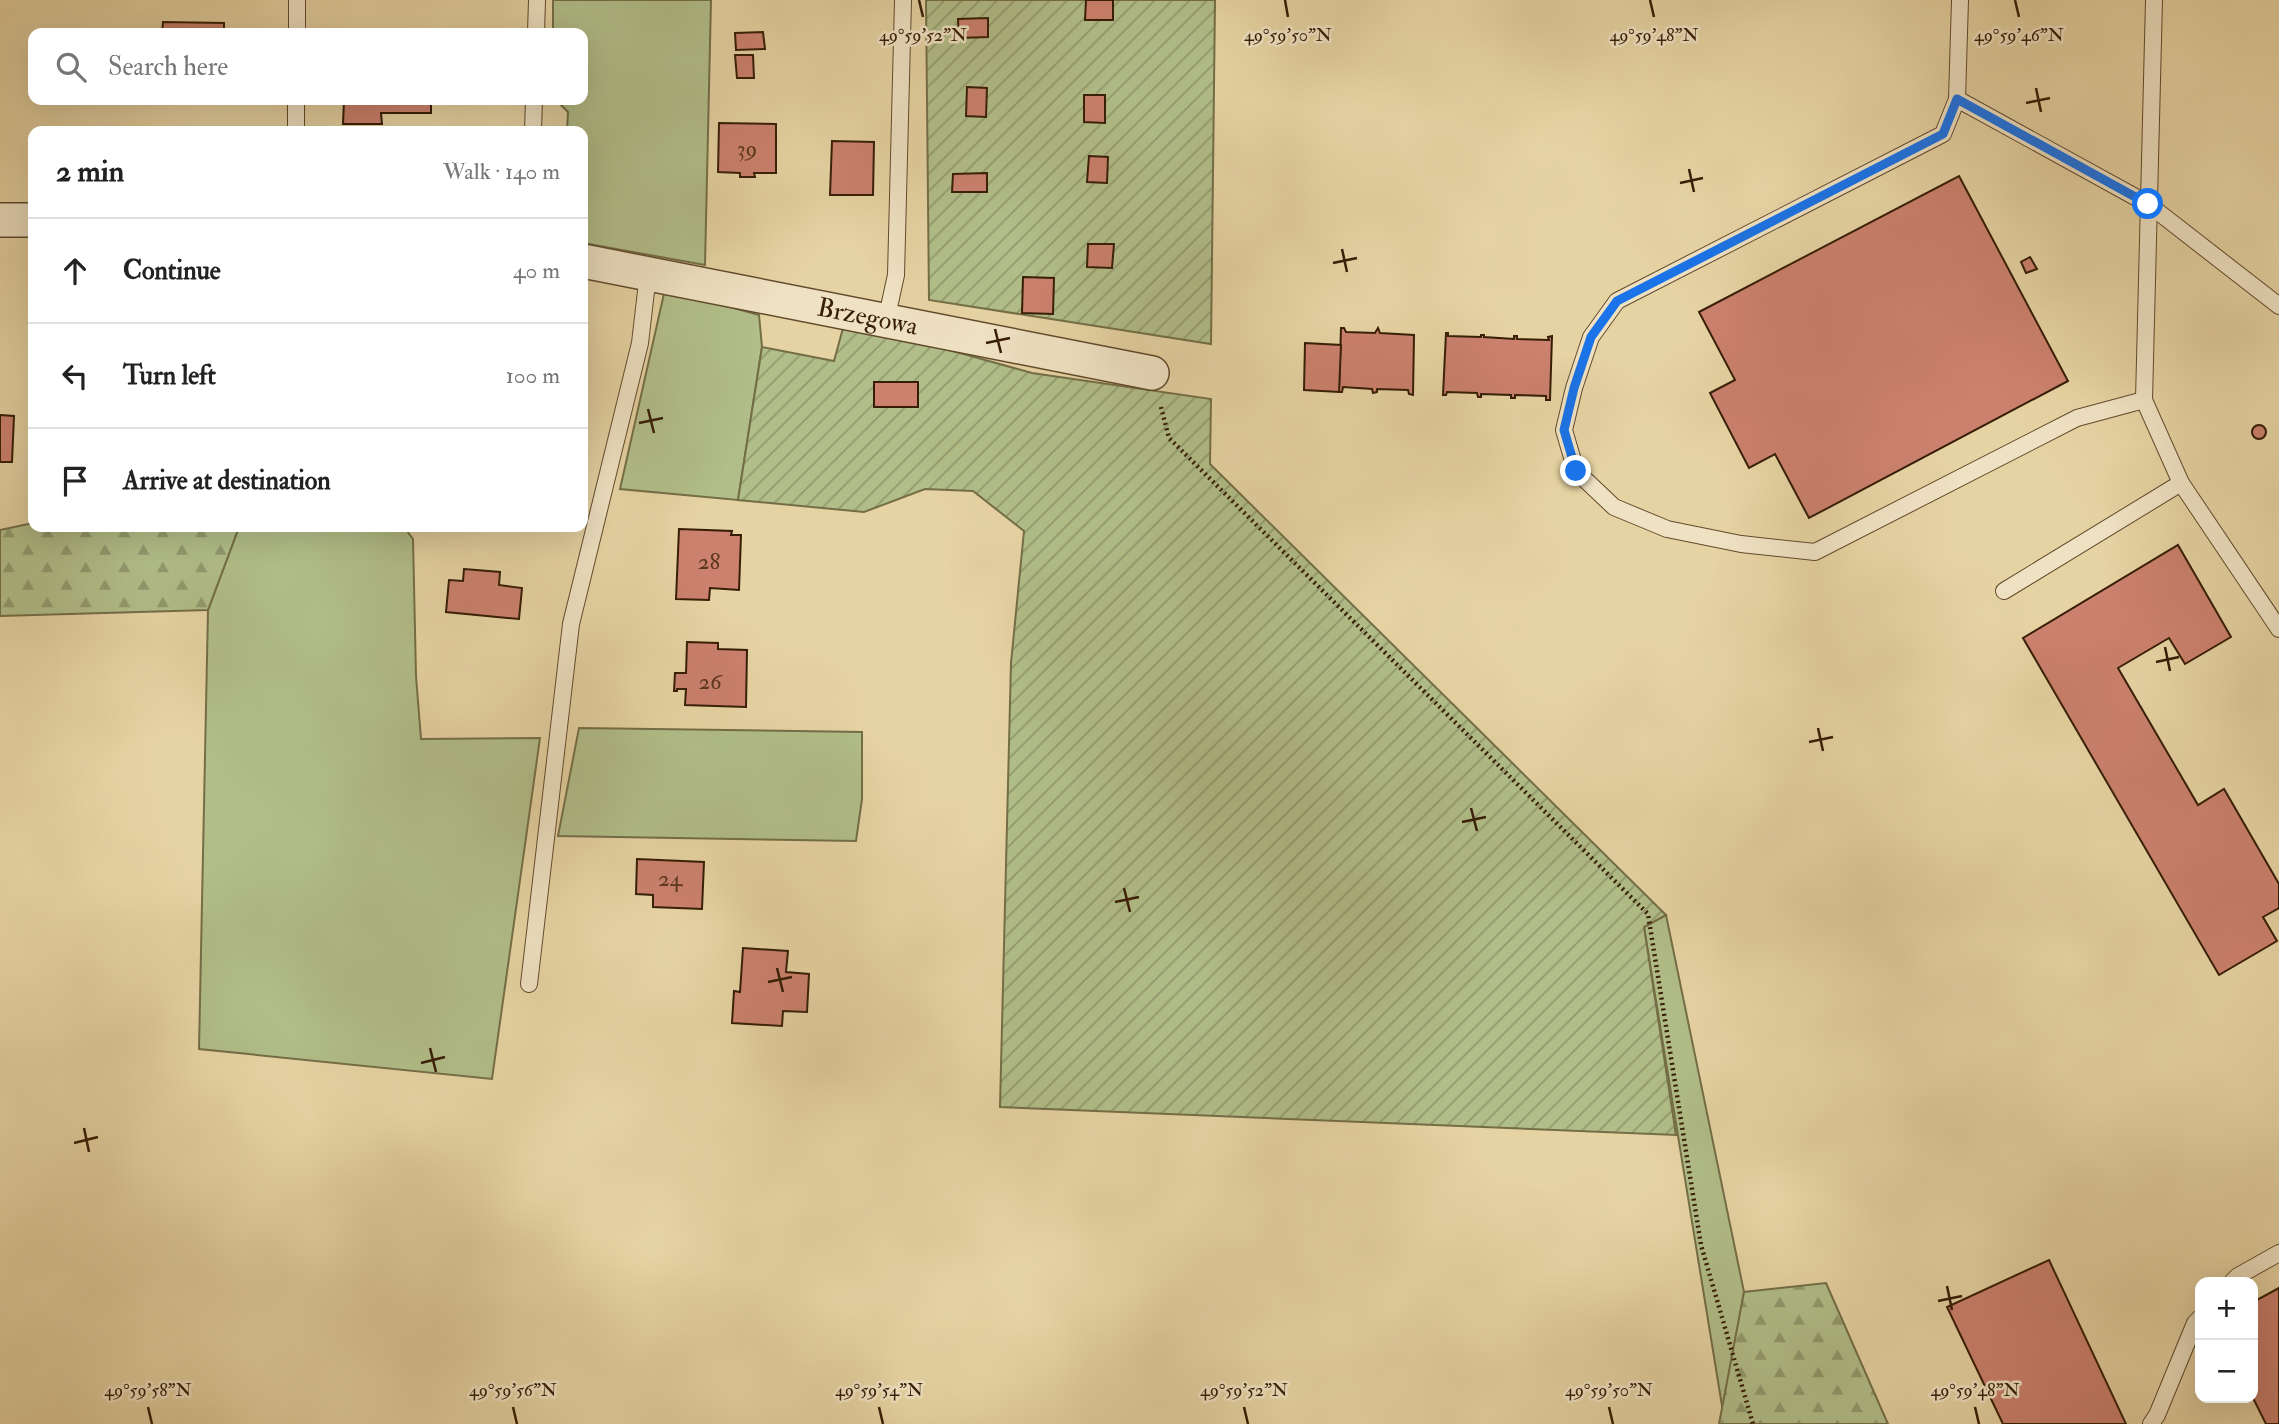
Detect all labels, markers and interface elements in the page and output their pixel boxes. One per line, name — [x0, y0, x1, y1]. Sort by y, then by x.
text: 49°59'52"N — [879, 24, 967, 47]
text: 49°59'50"N — [1244, 24, 1332, 47]
text: 49°59'48"N — [1609, 24, 1699, 47]
text: 49°59'46"N — [1974, 24, 2064, 47]
search box — [28, 28, 588, 105]
icon: search — [52, 48, 90, 86]
text: Search here — [108, 51, 228, 83]
house number: 39 — [737, 134, 757, 163]
text: 2 min — [56, 153, 124, 190]
text: Walk · 140 m — [443, 157, 560, 186]
route start — [2132, 188, 2163, 219]
icon: ahead — [56, 252, 94, 290]
text: Continue — [123, 255, 221, 287]
text: 40 m — [513, 256, 560, 285]
street label: Brzegowa — [814, 291, 921, 343]
icon: left — [56, 357, 94, 395]
text: Turn left — [123, 360, 216, 392]
text: 100 m — [506, 361, 560, 390]
route end — [1560, 455, 1591, 486]
icon: arrive — [56, 462, 94, 500]
text: Arrive at destination — [123, 465, 331, 497]
house number: 28 — [698, 547, 720, 576]
house number: 26 — [698, 667, 723, 696]
house number: 24 — [658, 864, 684, 893]
map controls — [2195, 1277, 2258, 1403]
button: + — [2195, 1277, 2258, 1340]
button: − — [2195, 1340, 2258, 1403]
text: 49°59'58"N — [104, 1379, 192, 1402]
text: 49°59'56"N — [469, 1379, 557, 1402]
text: 49°59'54"N — [835, 1379, 923, 1402]
text: 49°59'52"N — [1200, 1379, 1288, 1402]
text: 49°59'50"N — [1565, 1379, 1653, 1402]
text: 49°59'48"N — [1930, 1379, 2020, 1402]

